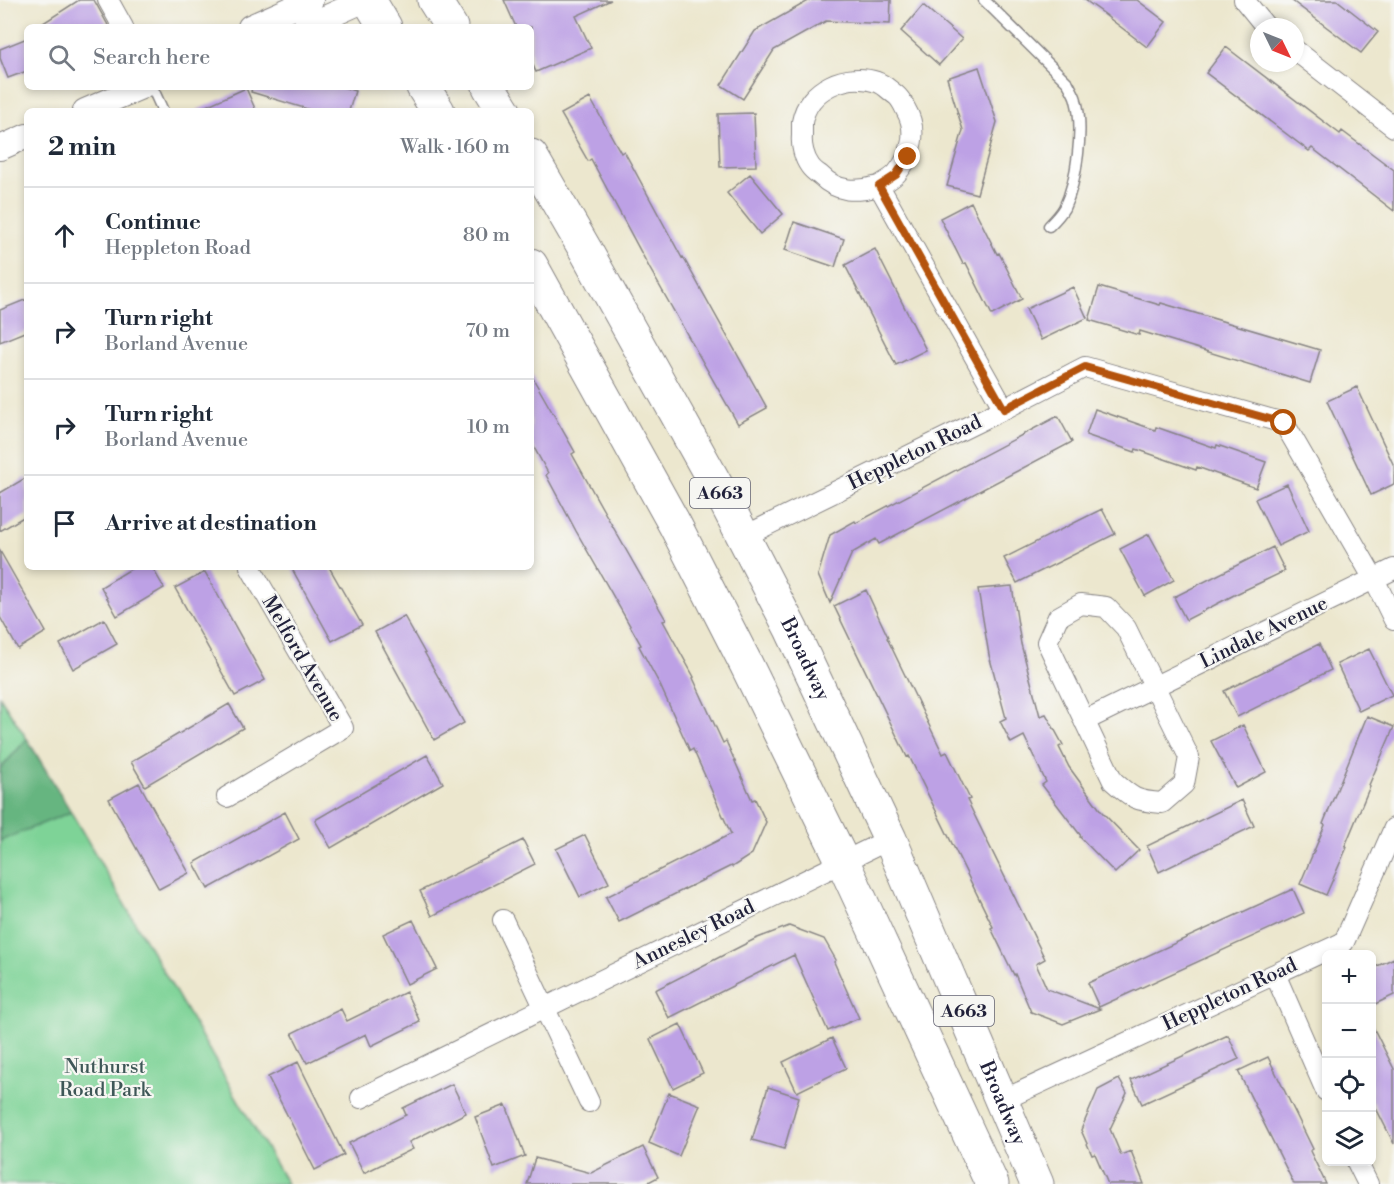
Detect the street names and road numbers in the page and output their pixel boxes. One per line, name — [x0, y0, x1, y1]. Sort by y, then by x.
street label: Heppleton Road — [844, 410, 987, 496]
road number: A663 — [690, 478, 750, 508]
street label: Melford Avenue — [256, 591, 348, 727]
street label: Lindale Avenue — [1196, 591, 1332, 675]
street label: Broadway — [774, 612, 836, 705]
street label: Annesley Road — [628, 894, 760, 976]
street label: Heppleton Road — [1159, 953, 1302, 1037]
road number: A663 — [934, 996, 994, 1026]
street label: Broadway — [973, 1056, 1032, 1149]

